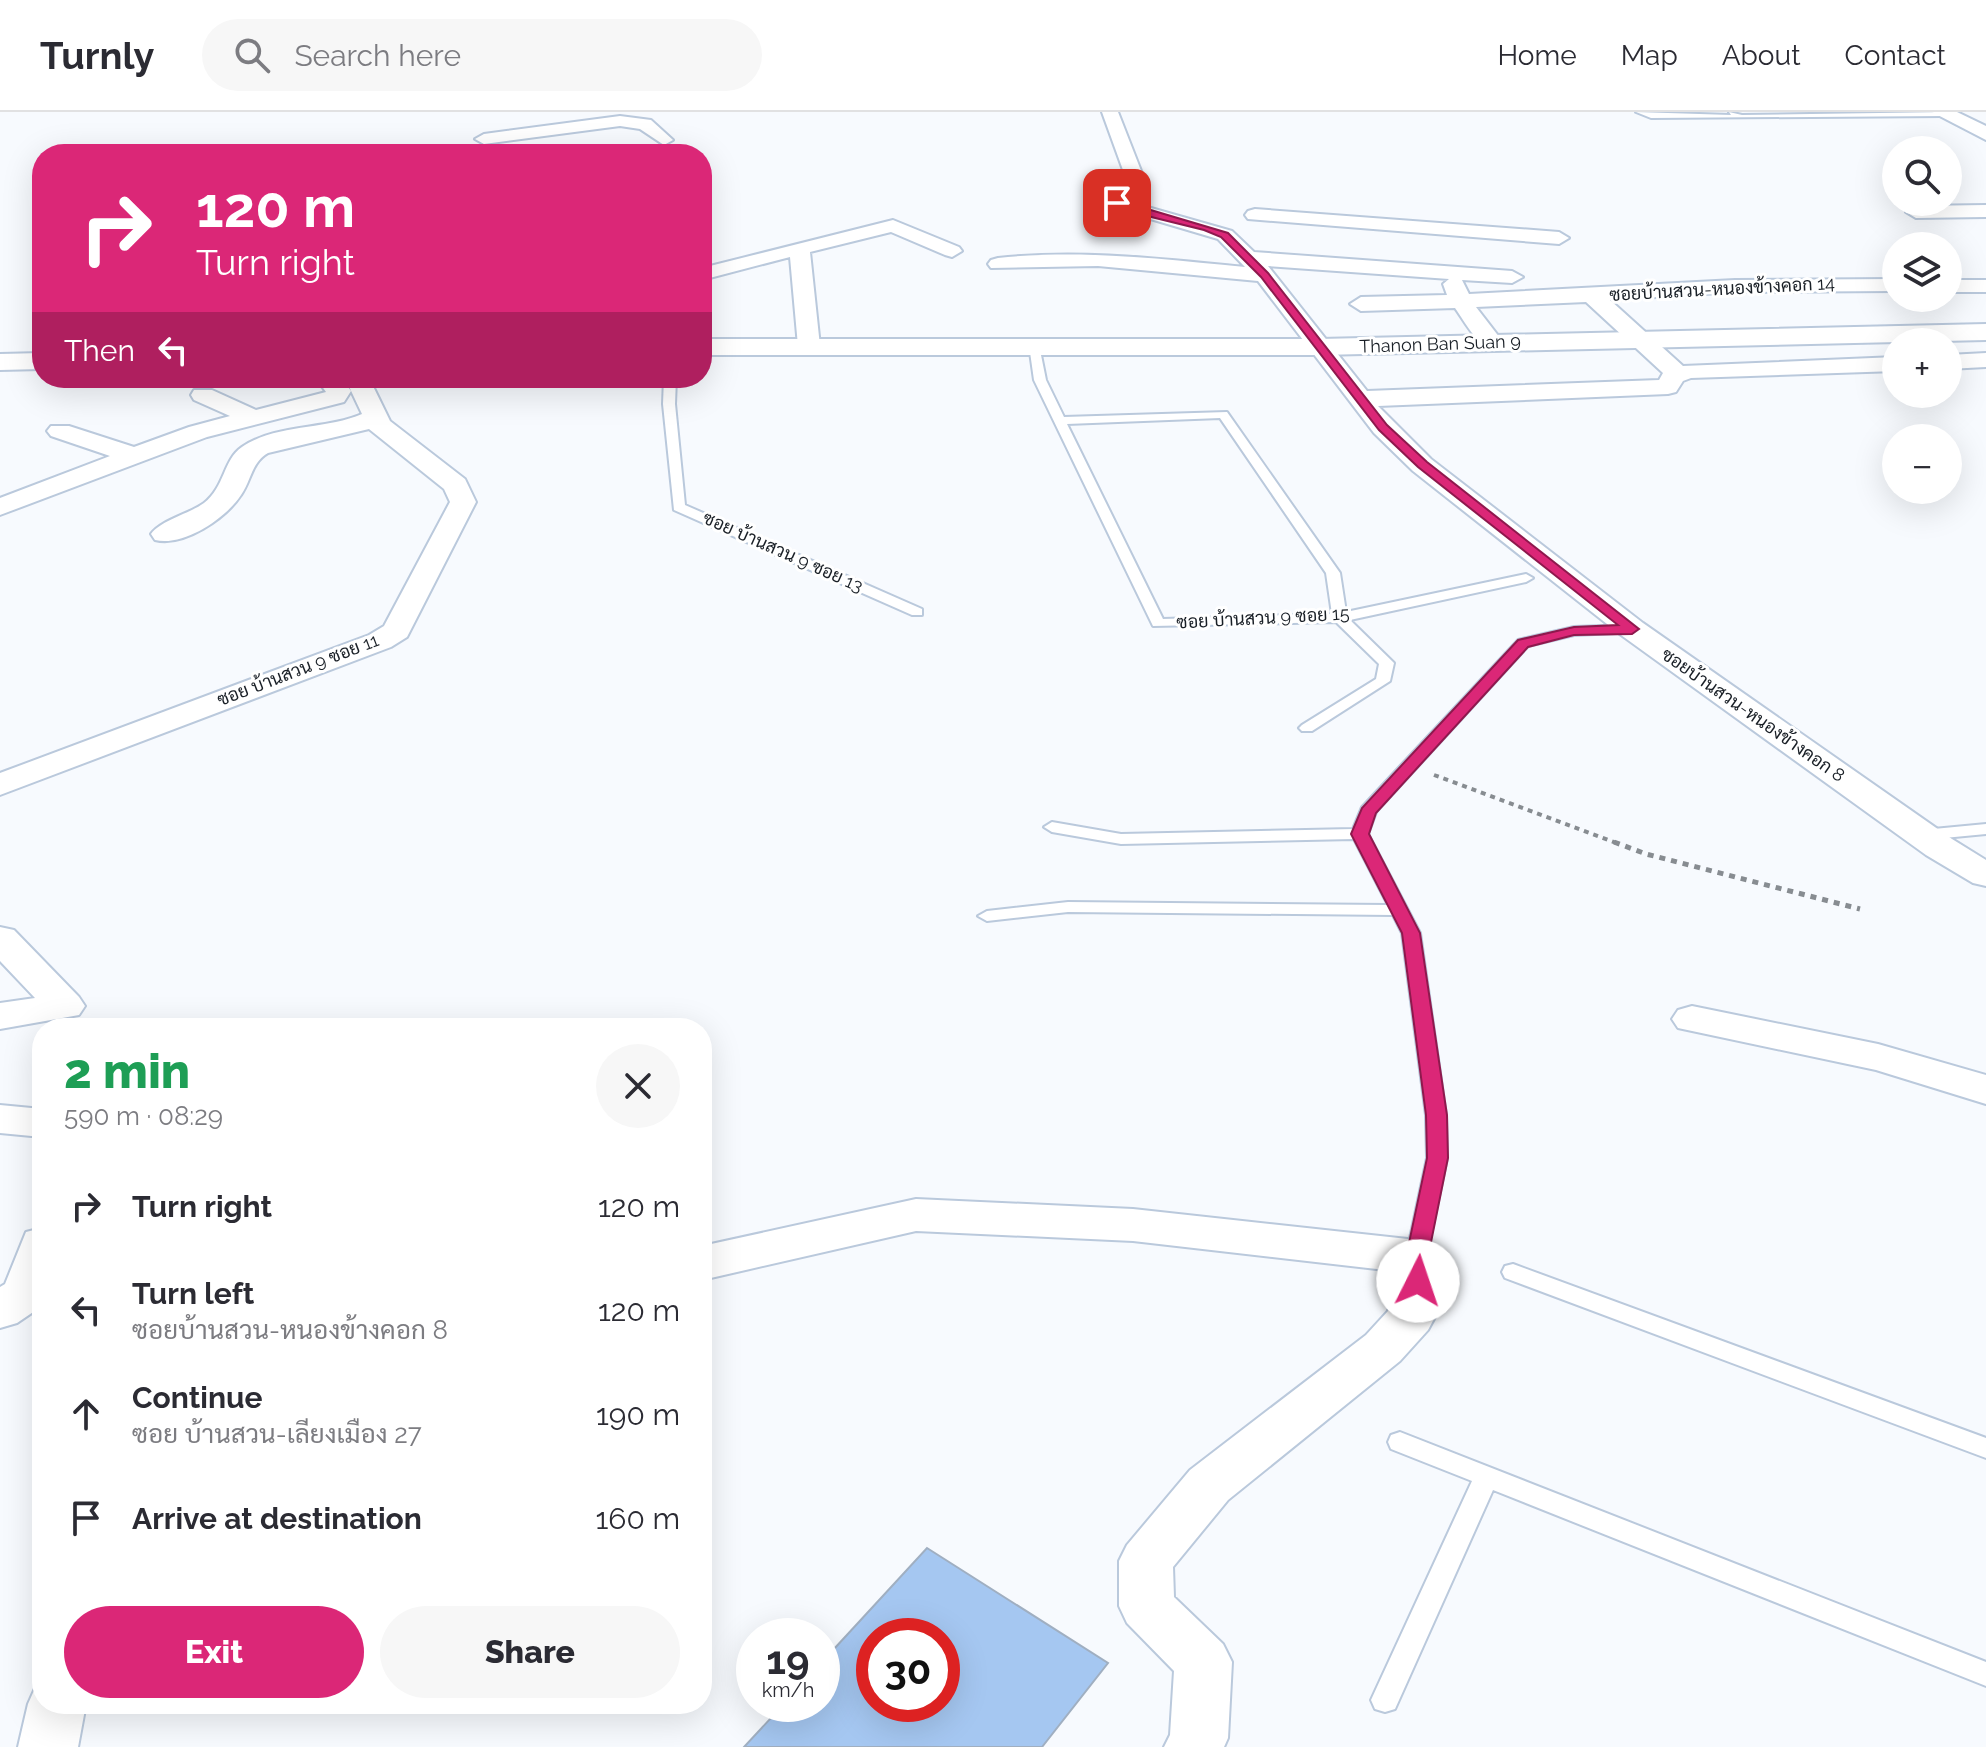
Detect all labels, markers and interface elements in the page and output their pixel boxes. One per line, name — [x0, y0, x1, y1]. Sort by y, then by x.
search box — [202, 19, 762, 91]
text: Turnly — [40, 33, 154, 78]
icon: search — [230, 33, 274, 77]
text: Search here — [294, 38, 461, 73]
text: Home — [1497, 39, 1577, 72]
text: Map — [1621, 39, 1678, 72]
text: About — [1722, 39, 1801, 72]
text: Contact — [1845, 39, 1946, 72]
map controls — [1882, 136, 1962, 504]
button: search — [1882, 136, 1962, 216]
pin — [1083, 169, 1151, 237]
text: 120 m — [196, 174, 355, 240]
icon: right — [64, 176, 168, 280]
icon: arrive — [1095, 181, 1139, 225]
button: layers — [1882, 232, 1962, 312]
text: Turn right — [196, 241, 355, 283]
street label: ซอยบ้านสวน-หนองข้างคอก 14 — [1609, 271, 1835, 305]
icon: left — [151, 328, 195, 372]
button: + — [1882, 328, 1962, 408]
street label: Thanon Ban Suan 9 — [1359, 330, 1521, 357]
text: Then — [64, 333, 135, 368]
button: − — [1882, 424, 1962, 504]
street label: ซอย บ้านสวน 9 ซอย 13 — [700, 506, 867, 596]
street label: ซอย บ้านสวน 9 ซอย 15 — [1176, 601, 1350, 633]
street label: ซอย บ้านสวน 9 ซอย 11 — [214, 628, 382, 710]
street label: ซอยบ้านสวน-หนองข้างคอก 8 — [1658, 642, 1849, 786]
text: 2 min — [64, 1043, 190, 1099]
button: close — [596, 1044, 680, 1128]
text: 590 m · 08:29 — [64, 1101, 223, 1131]
icon: right — [64, 1184, 108, 1228]
text: Turn right — [132, 1189, 272, 1224]
text: 120 m — [598, 1189, 680, 1224]
position arrow — [1376, 1239, 1460, 1323]
text: Turn left — [132, 1276, 254, 1311]
icon: left — [64, 1288, 108, 1332]
text: 120 m — [598, 1293, 680, 1328]
text: ซอยบ้านสวน-หนองข้างคอก 8 — [132, 1315, 448, 1345]
text: Continue — [132, 1380, 263, 1415]
icon: ahead — [64, 1392, 108, 1436]
text: 190 m — [596, 1397, 680, 1432]
text: ซอย บ้านสวน-เลียงเมือง 27 — [132, 1419, 422, 1449]
icon: arrive — [64, 1496, 108, 1540]
text: Arrive at destination — [132, 1501, 422, 1536]
text: 160 m — [595, 1501, 680, 1536]
button: Exit — [64, 1606, 364, 1698]
button: Share — [380, 1606, 680, 1698]
speed limit sign: 30 — [856, 1618, 960, 1722]
text: 19 — [766, 1636, 810, 1683]
text: km/h — [762, 1678, 814, 1702]

